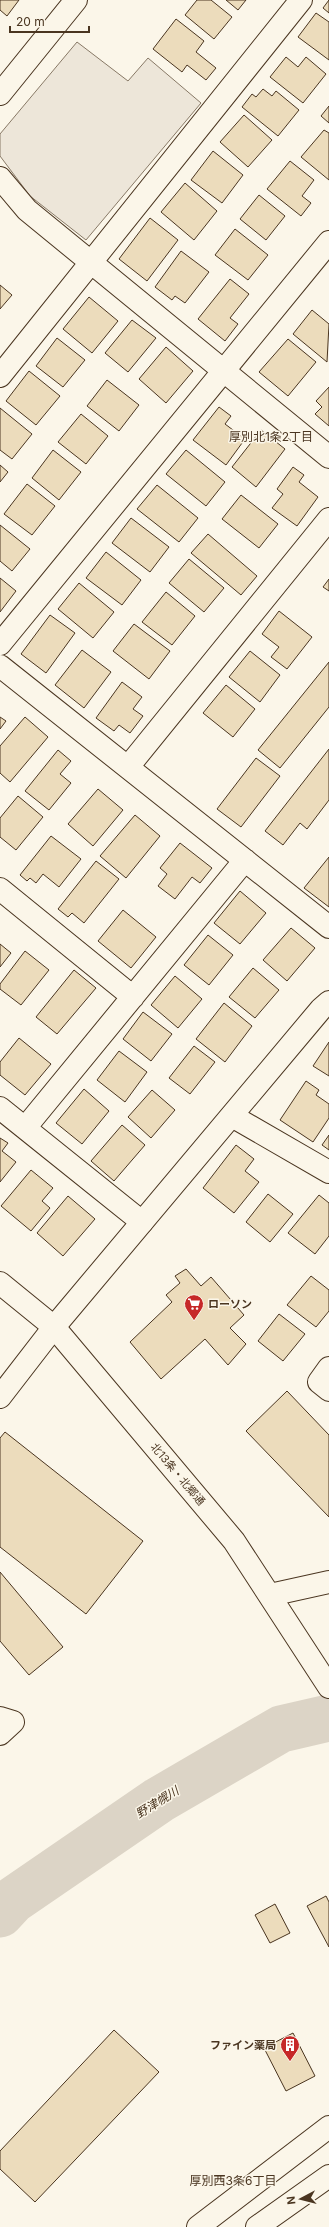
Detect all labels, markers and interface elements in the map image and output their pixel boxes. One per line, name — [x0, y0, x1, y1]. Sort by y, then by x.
scale bar — [10, 8, 89, 34]
text: 20 m — [16, 14, 45, 29]
district label: 厚別北1条2丁目 — [229, 429, 313, 444]
supermarket icon: ローソン — [183, 1293, 205, 1321]
place label: ローソン — [208, 1297, 252, 1311]
street label: 北13条・北郷通 — [148, 1440, 208, 1508]
water label: 野津幌川 — [133, 1782, 183, 1821]
building icon: ファイン薬局 — [279, 2034, 301, 2062]
place label: ファイン薬局 — [210, 2038, 276, 2052]
district label: 厚別西3条6丁目 — [190, 2173, 276, 2188]
north arrow — [281, 2179, 321, 2219]
text: N — [284, 2195, 299, 2205]

